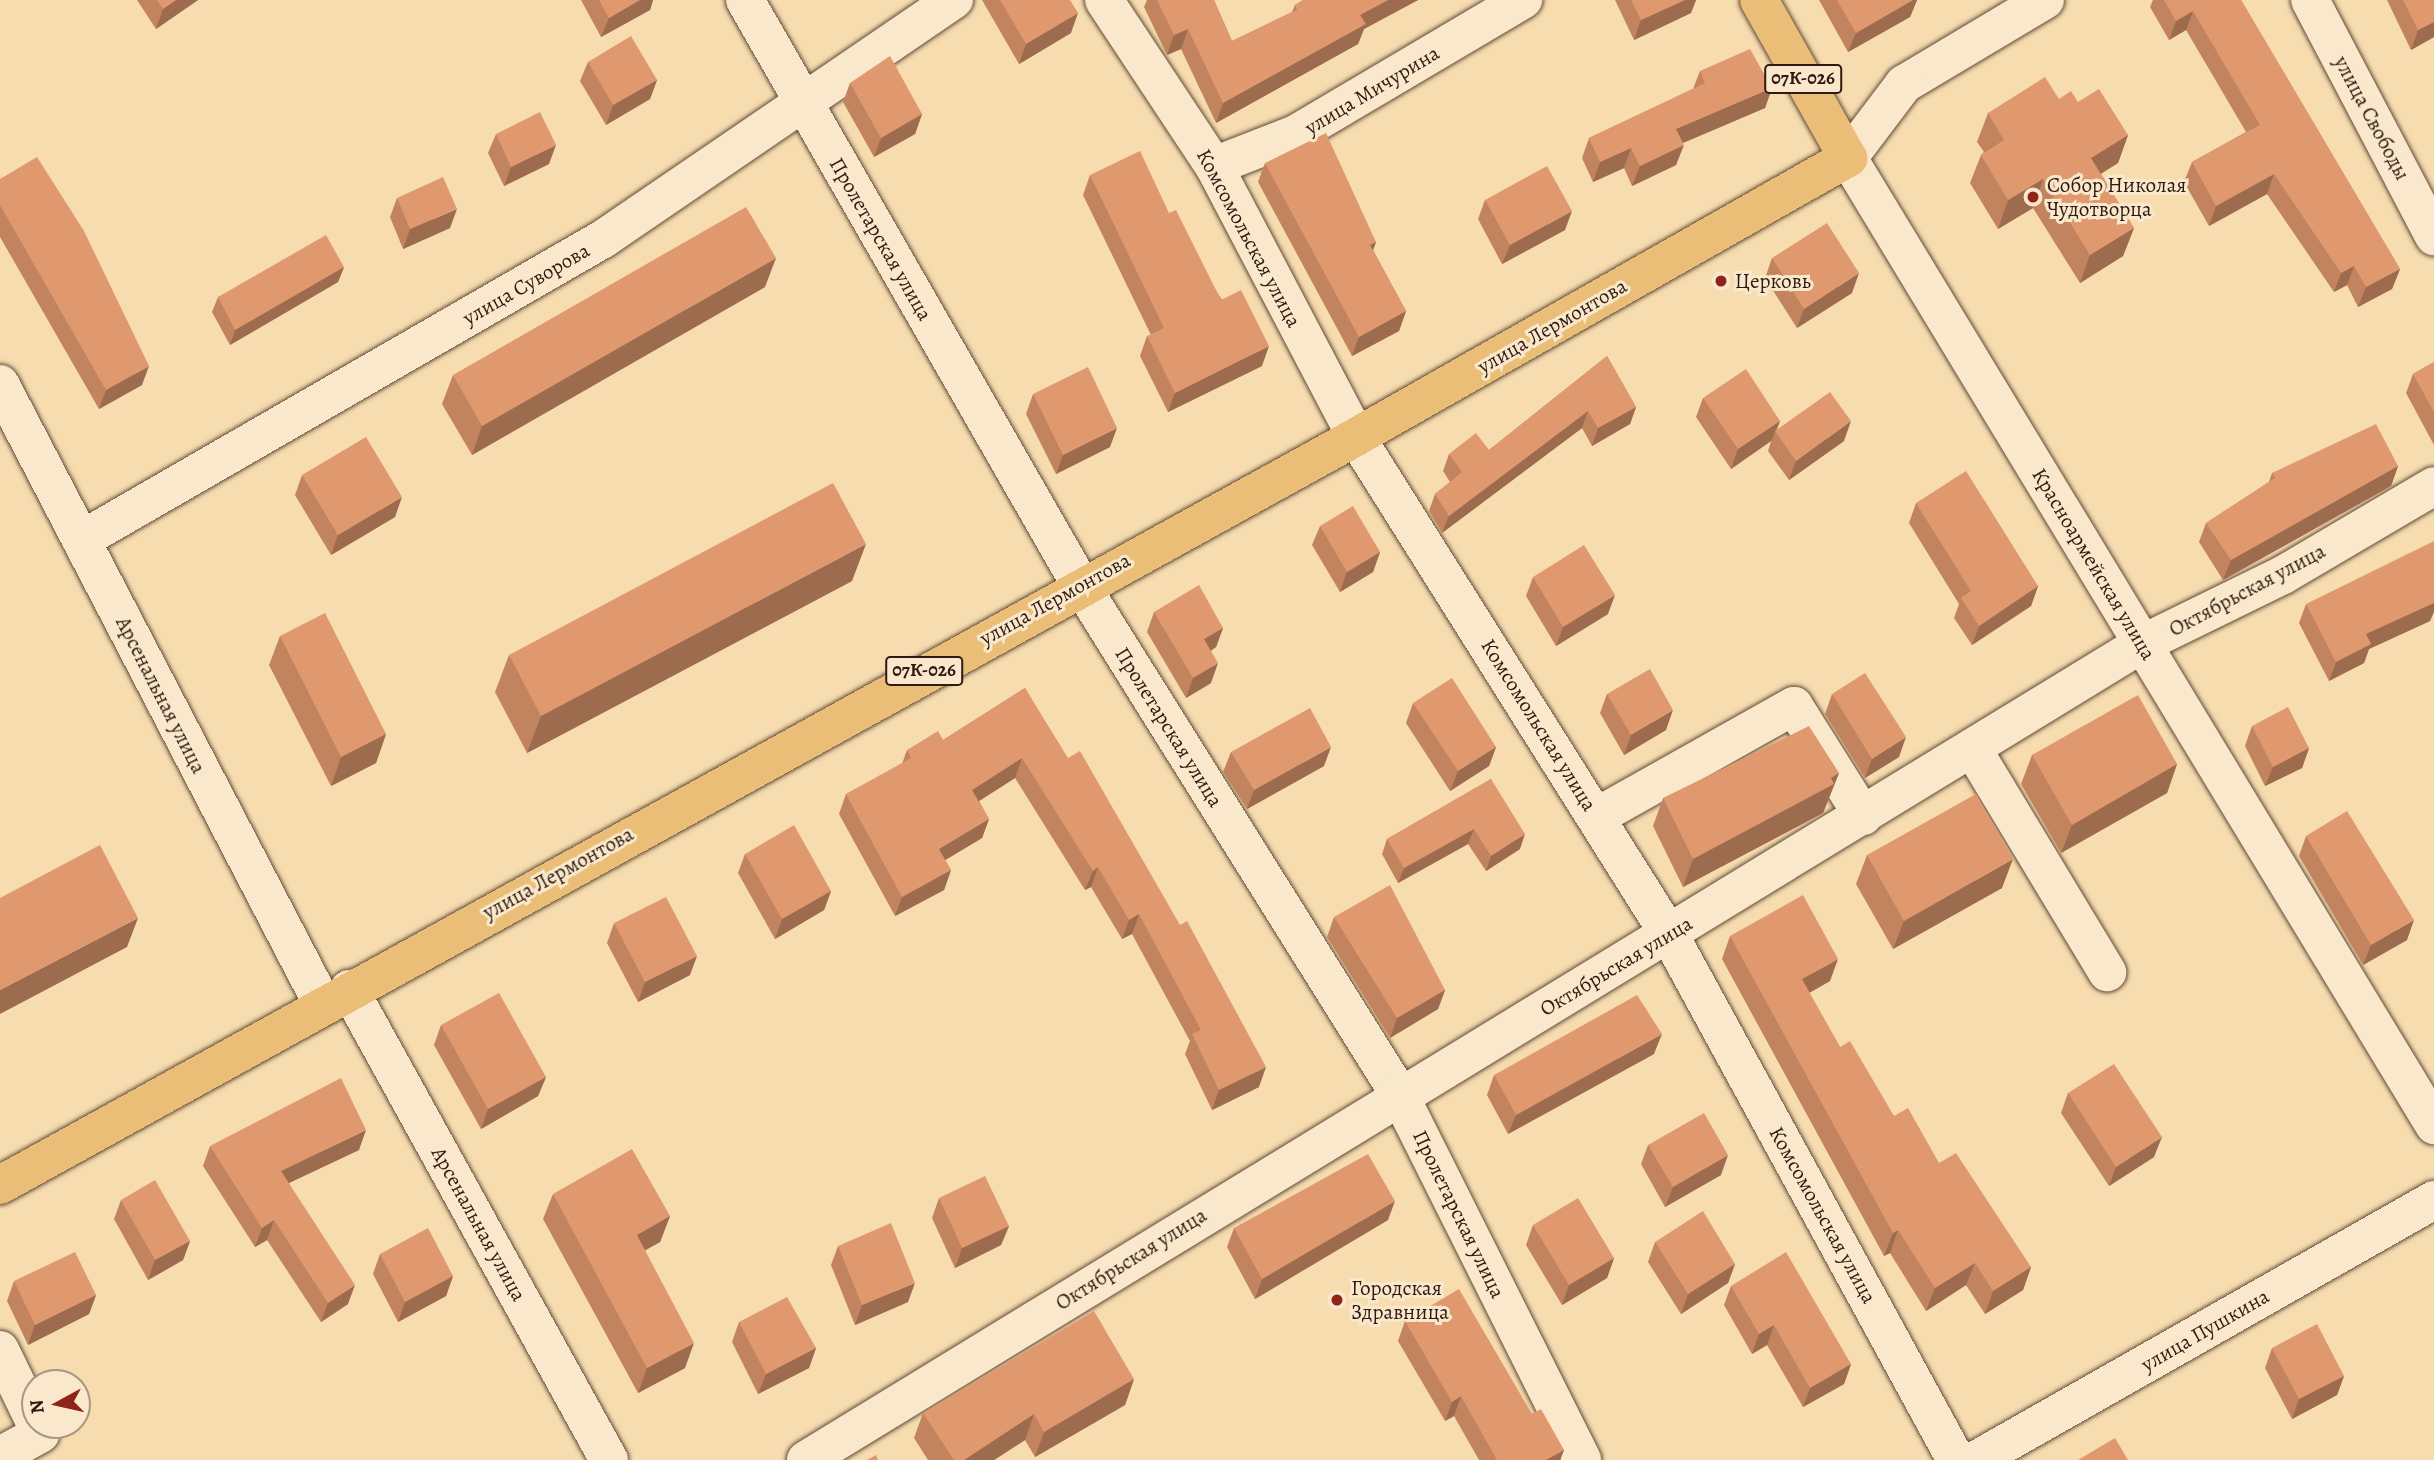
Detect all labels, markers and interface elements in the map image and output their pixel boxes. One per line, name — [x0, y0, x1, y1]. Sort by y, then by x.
street label: улица Мичурина — [1300, 40, 1444, 140]
street label: улица Свободы — [2329, 52, 2415, 184]
road number: 07К-026 — [1763, 64, 1843, 94]
street label: Комсомольская улица — [1191, 145, 1307, 331]
street label: Пролетарская улица — [824, 153, 938, 325]
place label: Собор Николая Чудотворца — [2047, 172, 2187, 222]
marker: Собор Николая Чудотворца — [2025, 189, 2041, 205]
street label: улица Суворова — [458, 238, 594, 330]
place label: Церковь — [1735, 268, 1811, 294]
street label: улица Лермонтова — [1473, 273, 1631, 379]
marker: Церковь — [1713, 273, 1729, 289]
street label: Красноармейская улица — [2027, 463, 2161, 665]
street label: Октябрьская улица — [2165, 538, 2329, 642]
street label: улица Лермонтова — [975, 547, 1135, 651]
street label: Арсенальная улица — [111, 612, 211, 778]
street label: Комсомольская улица — [1476, 634, 1602, 816]
street label: Пролетарская улица — [1110, 642, 1228, 812]
road number: 07К-026 — [884, 656, 964, 686]
street label: улица Лермонтова — [478, 821, 638, 925]
street label: Октябрьская улица — [1535, 911, 1697, 1021]
street label: Комсомольская улица — [1764, 1122, 1882, 1308]
street label: Пролетарская улица — [1407, 1126, 1511, 1302]
street label: Арсенальная улица — [426, 1142, 532, 1306]
street label: Октябрьская улица — [1051, 1202, 1211, 1316]
place label: Городская Здравница — [1351, 1275, 1449, 1325]
street label: улица Пушкина — [2136, 1283, 2274, 1377]
marker: Городская Здравница — [1329, 1292, 1345, 1308]
north arrow — [21, 1369, 91, 1439]
text: N — [23, 1398, 51, 1415]

